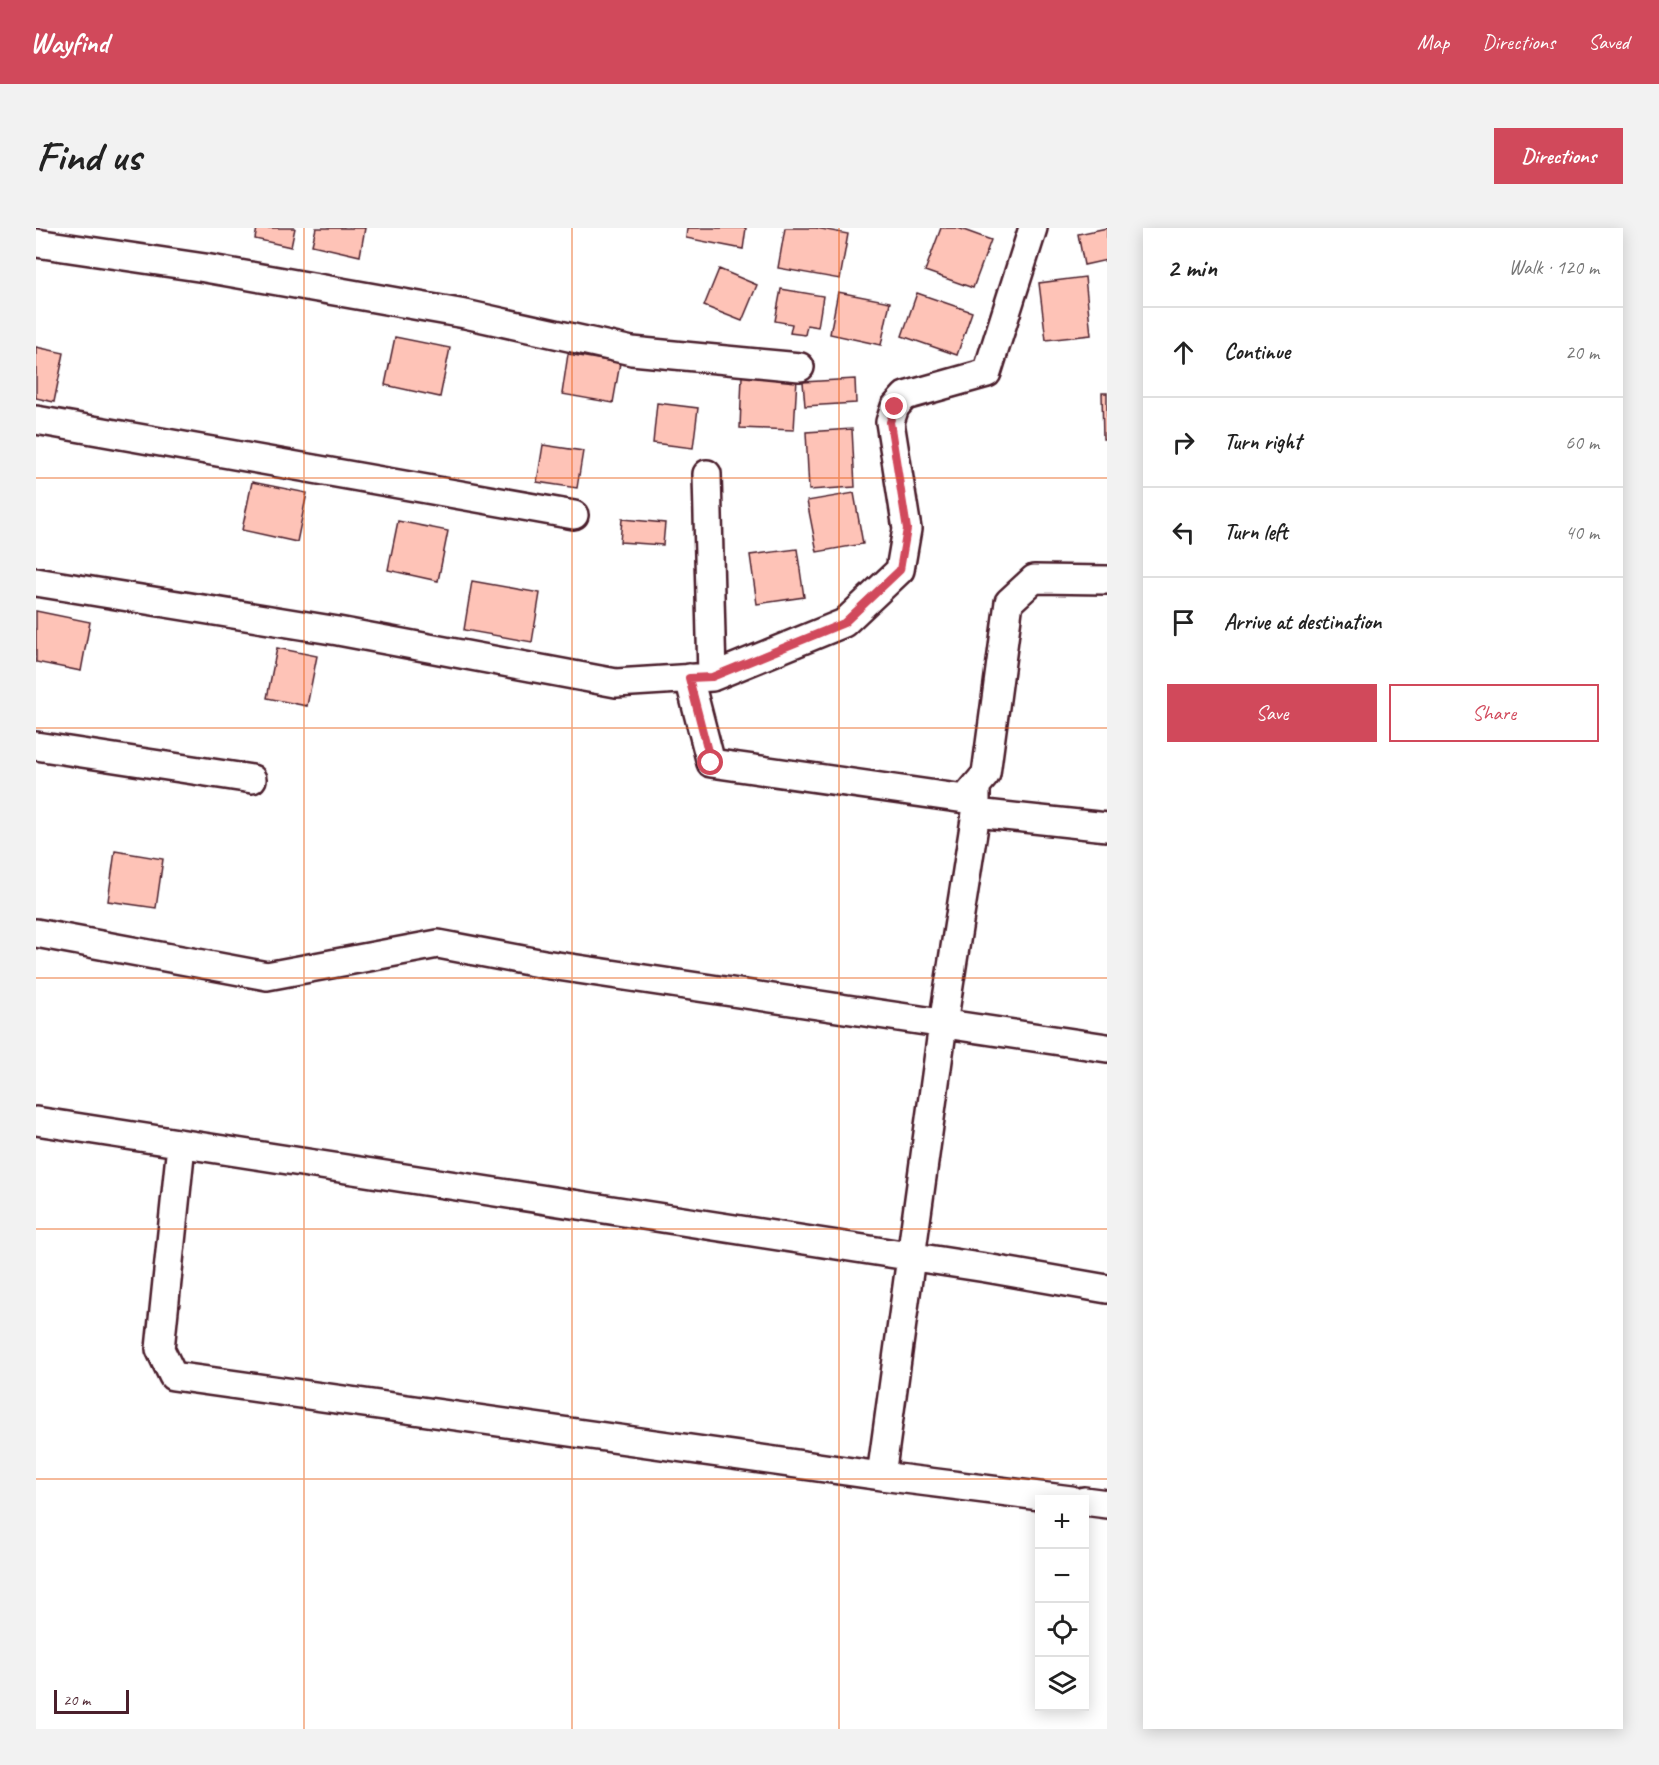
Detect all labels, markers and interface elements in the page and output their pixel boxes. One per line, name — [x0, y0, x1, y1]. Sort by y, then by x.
text: Wayfind — [30, 25, 109, 60]
text: Map — [1417, 29, 1449, 55]
text: Directions — [1482, 29, 1555, 55]
text: Saved — [1588, 29, 1629, 55]
button: Directions — [1494, 128, 1623, 184]
text: Find us — [36, 130, 141, 183]
text: 2 min — [1167, 251, 1217, 284]
text: Walk · 120 m — [1509, 255, 1599, 280]
icon: ahead — [1167, 336, 1200, 369]
text: Continue — [1224, 338, 1290, 366]
text: 20 m — [1565, 340, 1599, 365]
route end — [881, 393, 907, 419]
icon: right — [1167, 426, 1200, 459]
text: Turn right — [1224, 428, 1301, 456]
text: 60 m — [1565, 430, 1599, 455]
icon: left — [1167, 516, 1200, 549]
text: Turn left — [1224, 518, 1288, 546]
text: 40 m — [1565, 520, 1599, 545]
icon: arrive — [1167, 606, 1200, 639]
text: Arrive at destination — [1224, 608, 1381, 636]
button: Save — [1167, 684, 1377, 742]
button: Share — [1389, 684, 1599, 742]
route start — [697, 749, 723, 775]
map controls — [1035, 1495, 1089, 1711]
button: + — [1035, 1495, 1089, 1549]
button: − — [1035, 1549, 1089, 1603]
button: locate — [1035, 1603, 1089, 1657]
button: layers — [1035, 1657, 1089, 1711]
scale bar — [54, 1687, 129, 1714]
text: 20 m — [63, 1690, 90, 1710]

